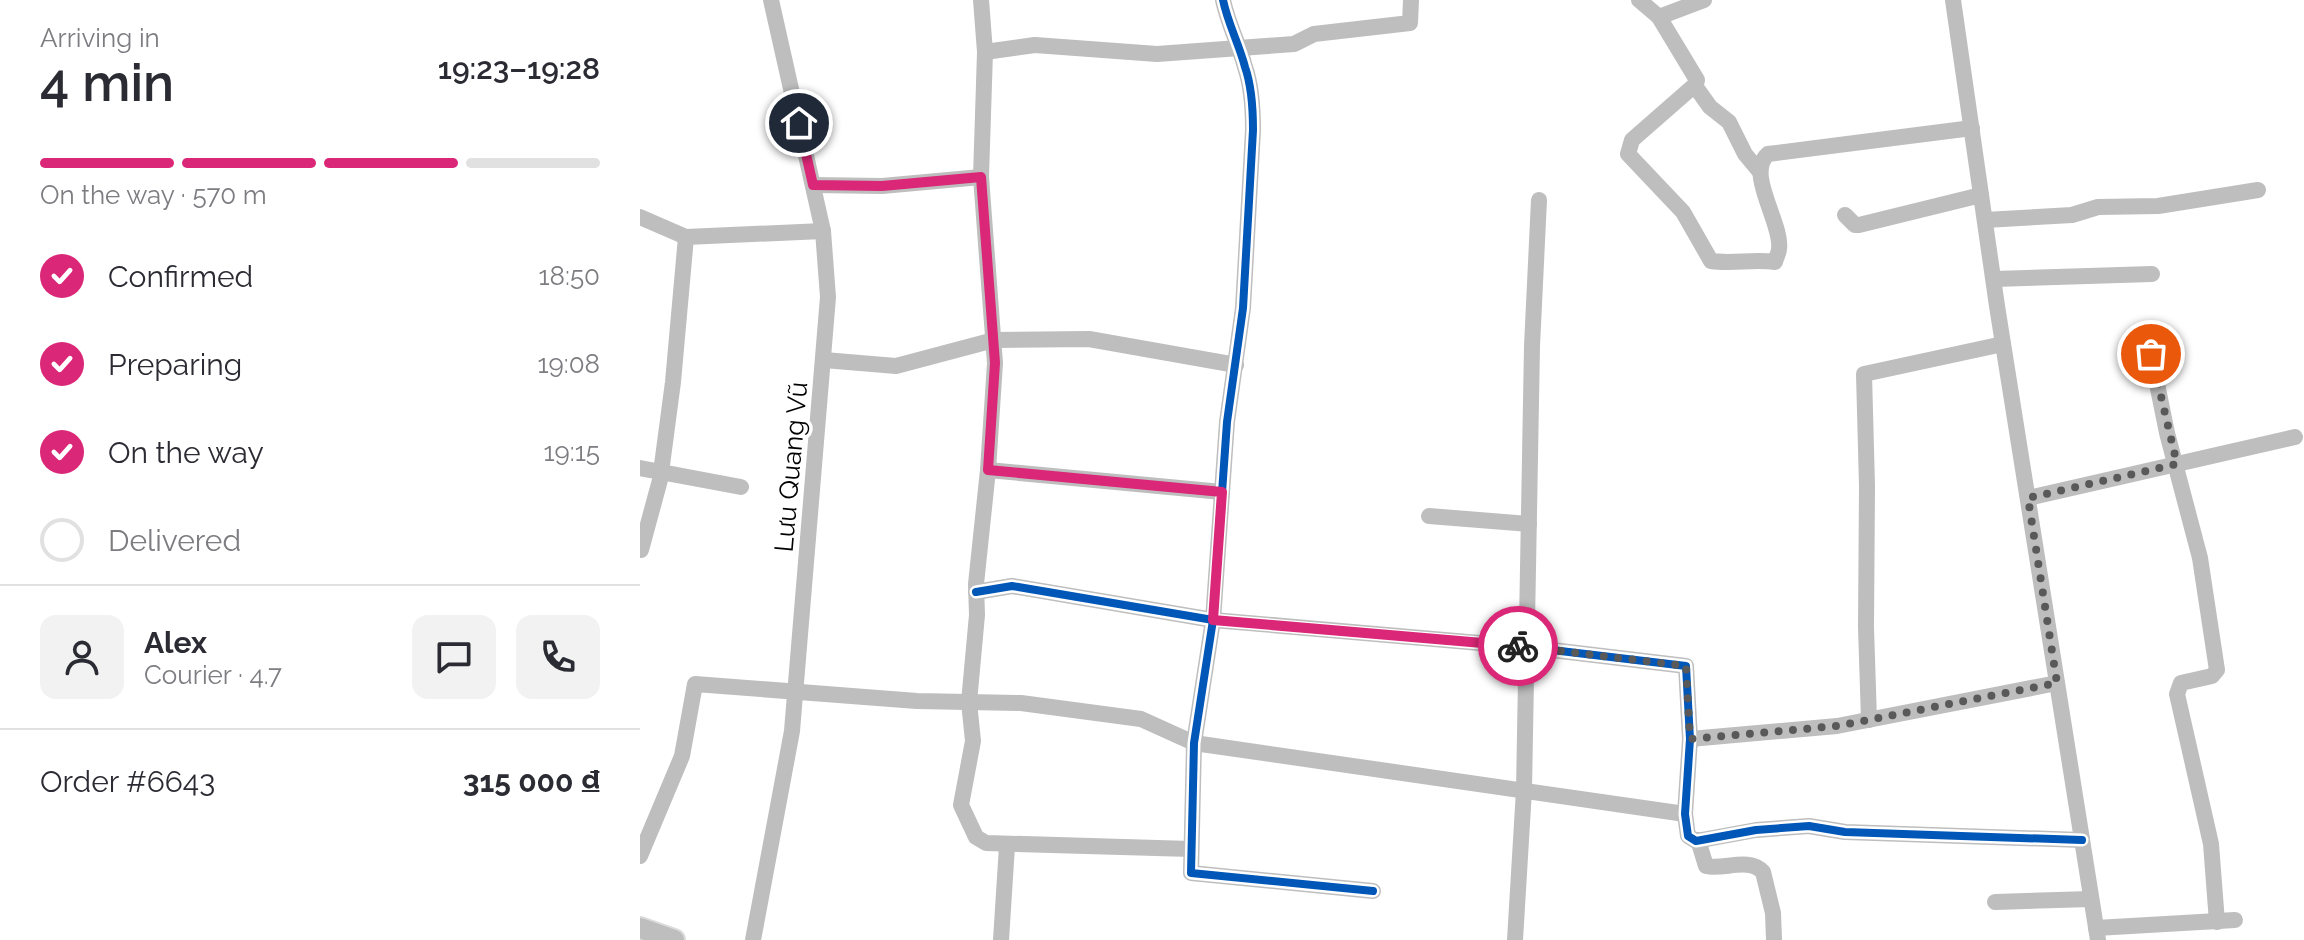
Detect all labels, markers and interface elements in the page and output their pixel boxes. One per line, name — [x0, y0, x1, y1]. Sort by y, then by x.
text: Arriving in — [40, 23, 160, 53]
text: 19:23–19:28 — [438, 51, 600, 86]
text: 4 min — [40, 52, 174, 113]
pin — [765, 89, 833, 157]
icon: home — [777, 101, 821, 145]
text: On the way · 570 m — [40, 180, 267, 210]
icon: check — [40, 254, 84, 298]
text: Confirmed — [108, 259, 253, 294]
text: 18:50 — [538, 261, 600, 291]
pin — [2117, 320, 2185, 388]
icon: bag — [2129, 332, 2173, 376]
icon: check — [40, 342, 84, 386]
text: Preparing — [108, 347, 242, 382]
text: 19:08 — [537, 349, 600, 379]
street label: Lưu Quang Vũ — [769, 381, 813, 553]
icon: check — [40, 430, 84, 474]
text: On the way — [108, 435, 264, 470]
text: 19:15 — [543, 437, 600, 467]
text: Delivered — [108, 523, 241, 558]
courier — [1478, 606, 1558, 686]
button: person — [40, 615, 124, 699]
button: chat — [412, 615, 496, 699]
button: phone — [516, 615, 600, 699]
icon: bike — [1496, 624, 1540, 668]
text: Alex — [144, 625, 207, 660]
text: Courier · 4.7 — [144, 660, 282, 690]
text: Order #6643 — [40, 764, 215, 799]
text: 315 000 ₫ — [463, 764, 600, 799]

